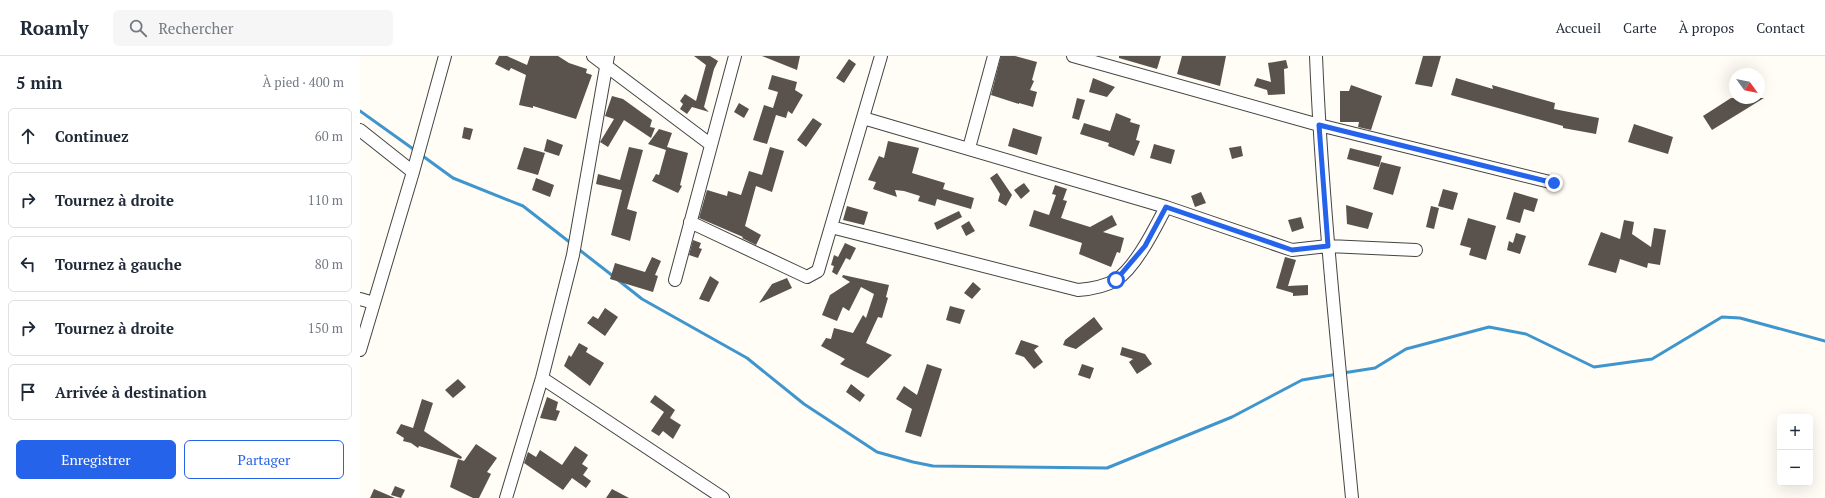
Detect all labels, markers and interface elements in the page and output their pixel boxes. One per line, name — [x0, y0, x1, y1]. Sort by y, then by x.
search box — [113, 10, 393, 46]
text: Roamly — [20, 15, 89, 40]
icon: search — [127, 17, 149, 39]
text: Rechercher — [159, 18, 234, 38]
text: Accueil — [1556, 18, 1601, 37]
text: Carte — [1623, 18, 1657, 37]
text: À propos — [1679, 18, 1734, 37]
text: Contact — [1756, 18, 1805, 37]
north arrow — [1729, 68, 1765, 104]
text: 5 min — [16, 71, 63, 94]
text: À pied · 400 m — [263, 73, 344, 91]
icon: ahead — [17, 125, 39, 147]
text: Continuez — [55, 126, 129, 146]
text: 60 m — [315, 127, 343, 145]
route end — [1545, 174, 1563, 192]
icon: right — [17, 189, 39, 211]
text: Tournez à droite — [55, 190, 174, 210]
text: 110 m — [308, 191, 343, 209]
icon: left — [17, 253, 39, 275]
text: Tournez à gauche — [55, 254, 182, 274]
text: 80 m — [315, 255, 343, 273]
route start — [1107, 271, 1125, 289]
icon: right — [17, 317, 39, 339]
text: Tournez à droite — [55, 318, 174, 338]
text: 150 m — [308, 319, 343, 337]
icon: arrive — [17, 381, 39, 403]
text: Arrivée à destination — [55, 382, 207, 402]
map controls — [1777, 414, 1813, 486]
button: + — [1777, 414, 1813, 450]
button: Enregistrer — [16, 440, 176, 479]
button: Partager — [184, 440, 344, 479]
button: − — [1777, 450, 1813, 486]

